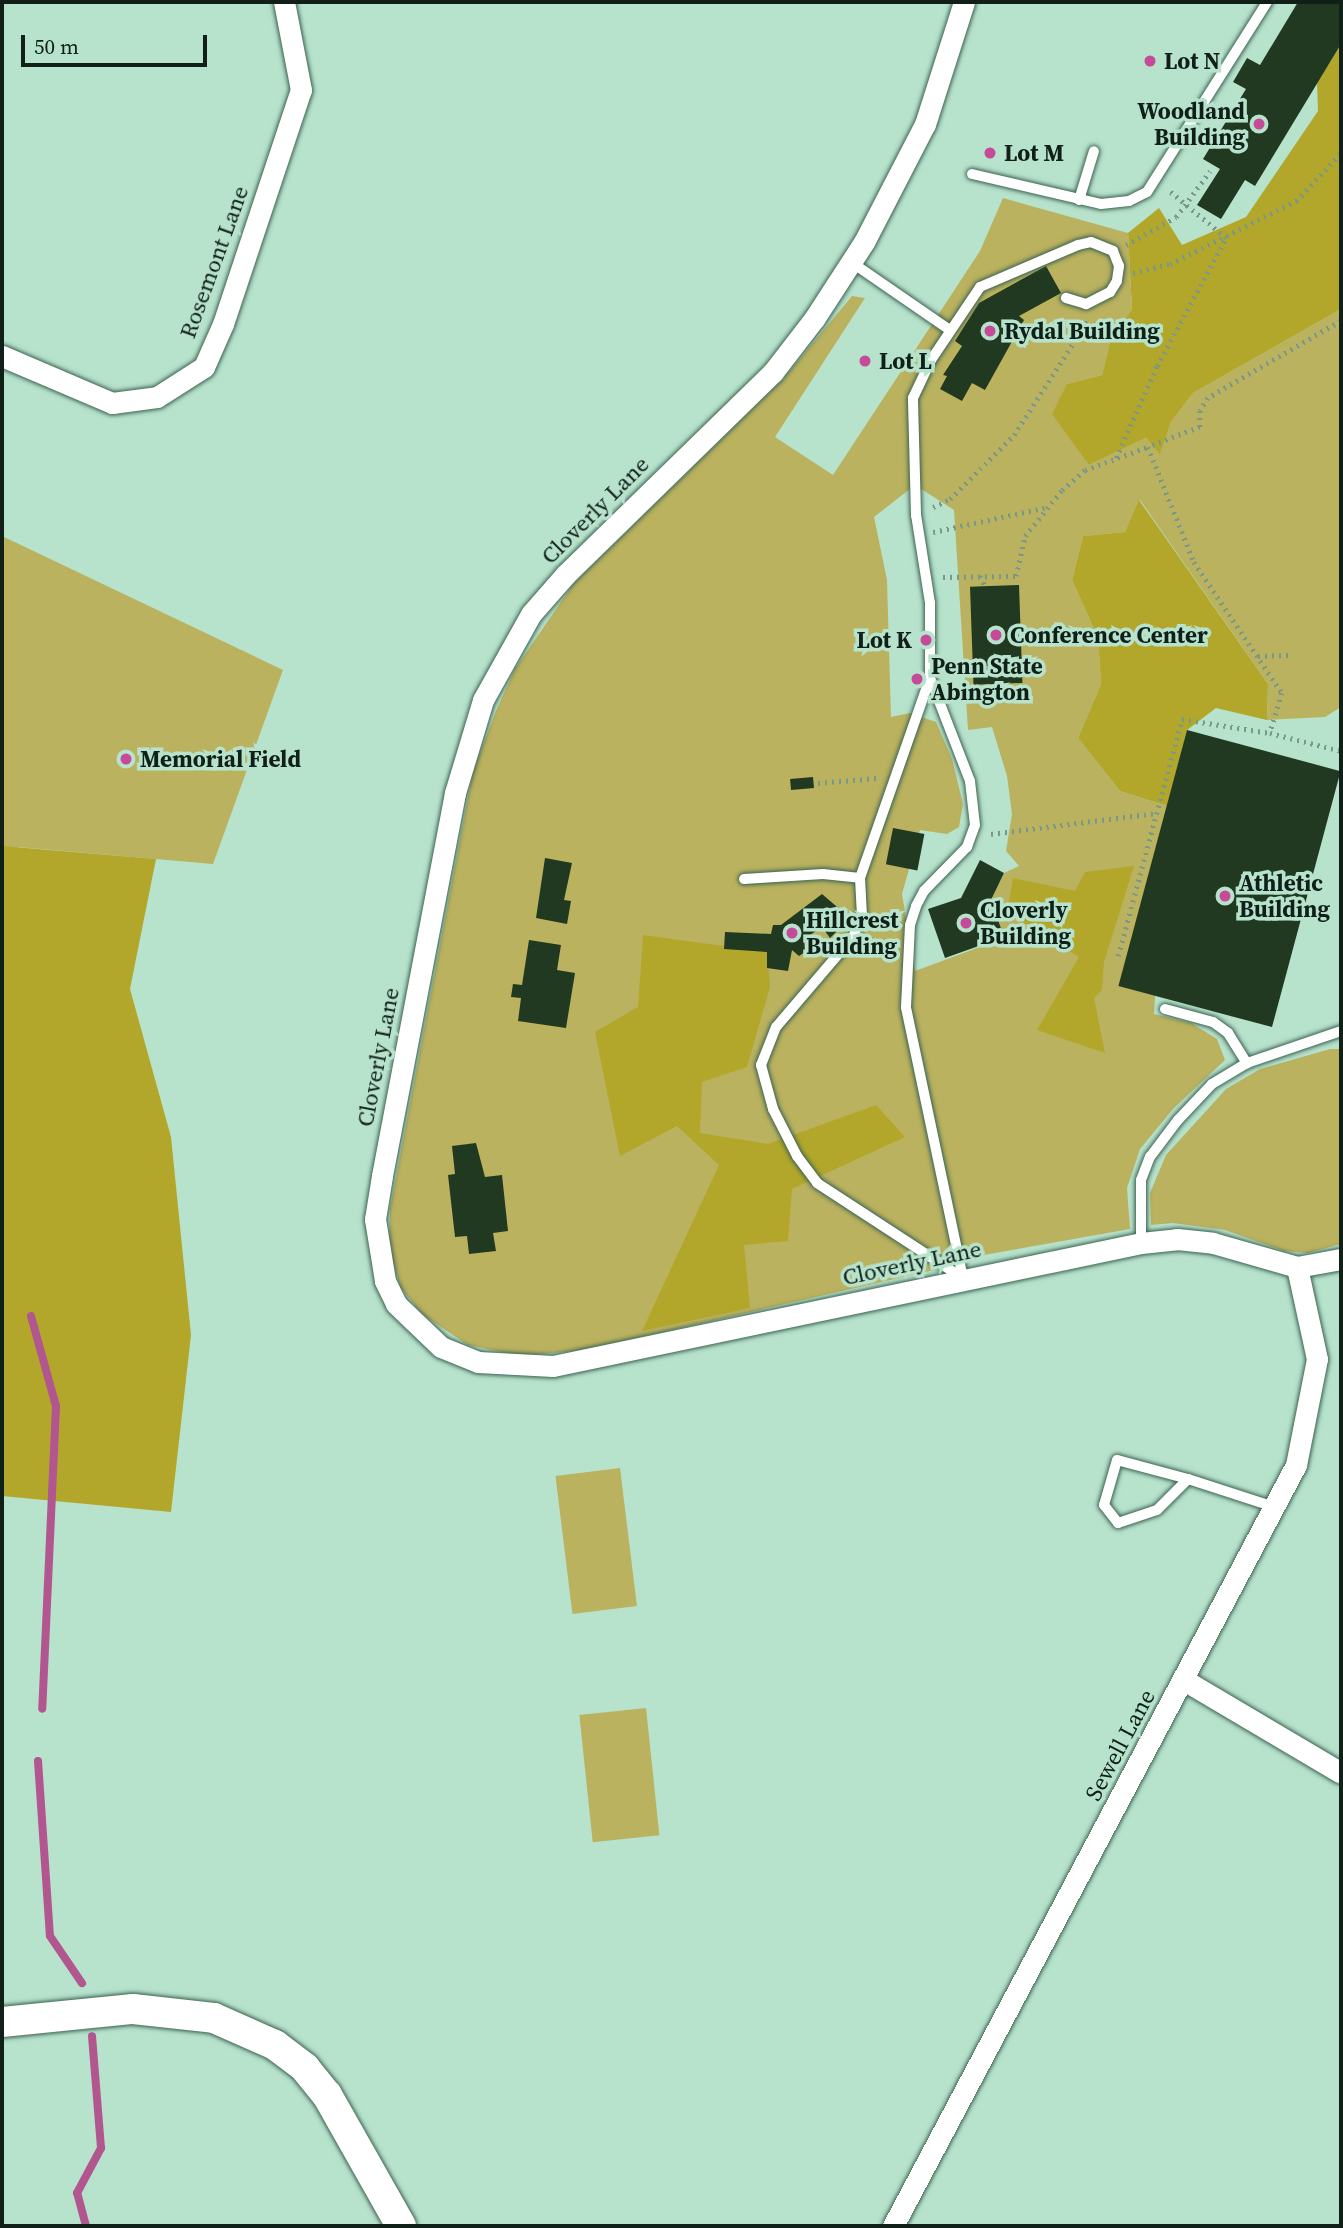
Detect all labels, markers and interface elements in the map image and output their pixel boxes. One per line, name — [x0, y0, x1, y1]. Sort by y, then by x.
scale bar — [24, 21, 210, 65]
text: 50 m — [34, 32, 79, 61]
place label: Lot N — [1164, 47, 1220, 75]
marker: Lot N — [1142, 53, 1158, 69]
place label: Woodland Building — [1137, 97, 1245, 151]
marker: Woodland Building — [1251, 116, 1267, 132]
place label: Lot M — [1004, 139, 1064, 167]
marker: Lot M — [982, 145, 998, 161]
street label: Rosemont Lane — [174, 182, 254, 342]
place label: Rydal Building — [1004, 317, 1160, 345]
marker: Rydal Building — [982, 323, 998, 339]
place label: Lot L — [879, 347, 932, 375]
marker: Lot L — [857, 353, 873, 369]
street label: Cloverly Lane — [535, 450, 655, 570]
place label: Conference Center — [1010, 621, 1208, 649]
place label: Lot K — [857, 626, 912, 654]
marker: Conference Center — [988, 627, 1004, 643]
marker: Lot K — [918, 632, 934, 648]
place label: Penn State Abington — [931, 652, 1043, 706]
marker: Penn State Abington — [909, 671, 925, 687]
place label: Memorial Field — [140, 745, 301, 773]
marker: Memorial Field — [118, 751, 134, 767]
place label: Athletic Building — [1239, 869, 1330, 923]
marker: Athletic Building — [1217, 888, 1233, 904]
place label: Cloverly Building — [980, 896, 1071, 950]
place label: Hillcrest Building — [806, 906, 899, 960]
marker: Cloverly Building — [958, 915, 974, 931]
marker: Hillcrest Building — [784, 925, 800, 941]
street label: Cloverly Lane — [351, 985, 405, 1129]
street label: Cloverly Lane — [840, 1235, 984, 1291]
street label: Sewell Lane — [1079, 1685, 1161, 1805]

